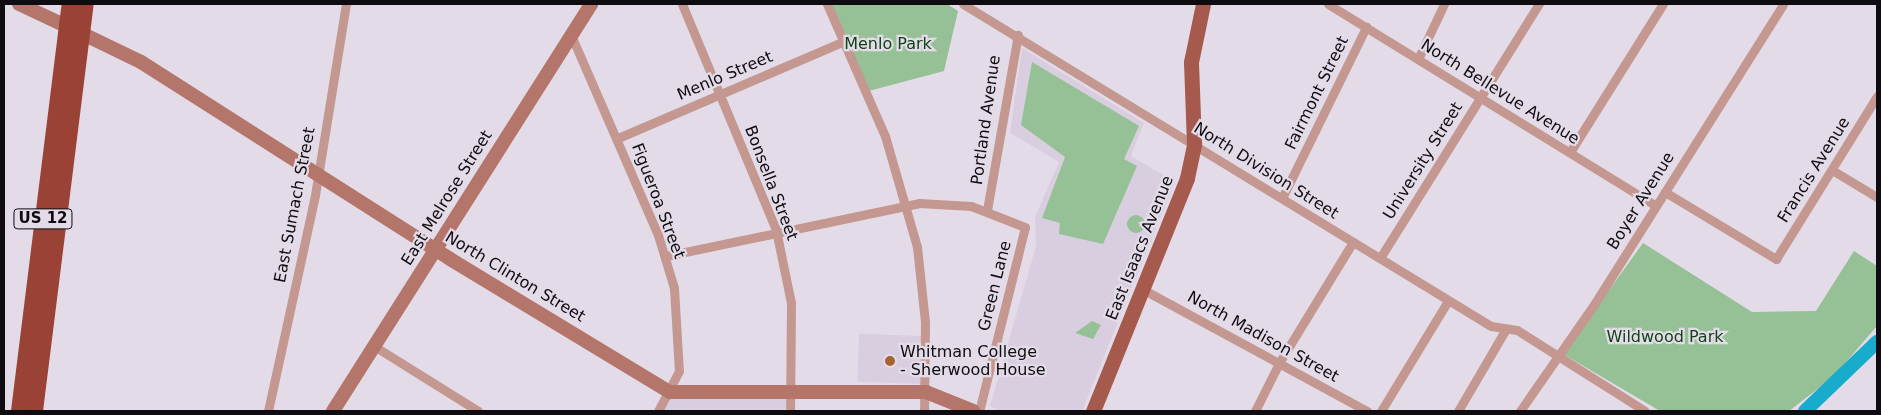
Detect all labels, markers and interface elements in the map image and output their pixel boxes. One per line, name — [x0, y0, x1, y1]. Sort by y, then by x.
street label: Fairmont Street — [1281, 33, 1353, 153]
park label: Menlo Park — [844, 34, 932, 54]
street label: North Bellevue Avenue — [1417, 35, 1583, 149]
street label: Menlo Street — [674, 47, 776, 105]
street label: Portland Avenue — [967, 54, 1005, 186]
street label: University Street — [1379, 99, 1467, 223]
street label: Francis Avenue — [1774, 114, 1854, 226]
street label: North Division Street — [1190, 119, 1342, 223]
street label: Bonsella Street — [740, 123, 802, 243]
street label: East Sumach Street — [271, 126, 319, 284]
street label: East Melrose Street — [398, 127, 496, 269]
street label: Figueroa Street — [627, 141, 689, 261]
street label: Boyer Avenue — [1603, 149, 1679, 253]
street label: East Isaacs Avenue — [1102, 173, 1178, 323]
road number: US 12 — [13, 206, 73, 232]
street label: North Clinton Street — [442, 228, 588, 326]
street label: Green Lane — [975, 239, 1015, 333]
street label: North Madison Street — [1184, 287, 1342, 387]
park label: Wildwood Park — [1606, 327, 1724, 347]
place label: Whitman College - Sherwood House — [900, 342, 1046, 380]
marker: Whitman College - Sherwood House — [884, 355, 896, 367]

